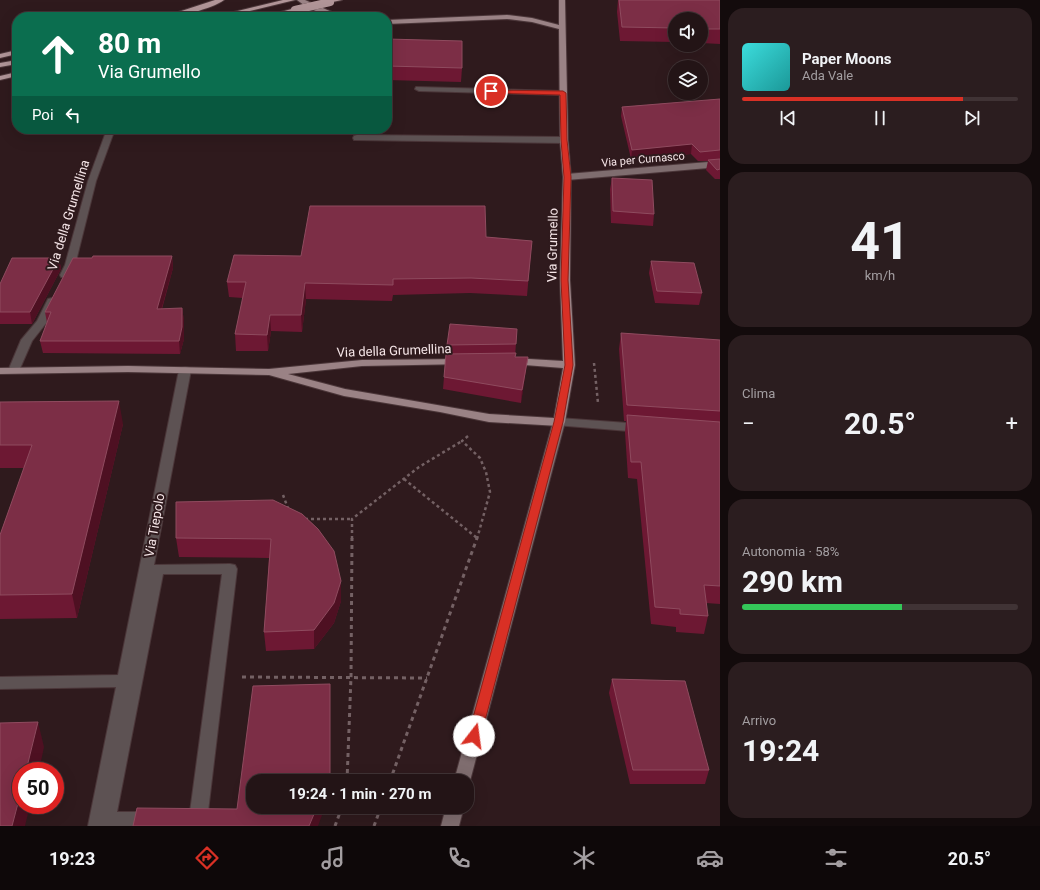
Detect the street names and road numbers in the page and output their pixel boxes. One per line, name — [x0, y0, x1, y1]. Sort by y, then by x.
street label: Via per Curnasco — [601, 149, 685, 170]
street label: Via della Grumellina — [44, 158, 92, 272]
street label: Via Grumello — [544, 208, 561, 282]
street label: Via della Grumellina — [336, 341, 452, 360]
street label: Via Tiepolo — [141, 492, 167, 558]

